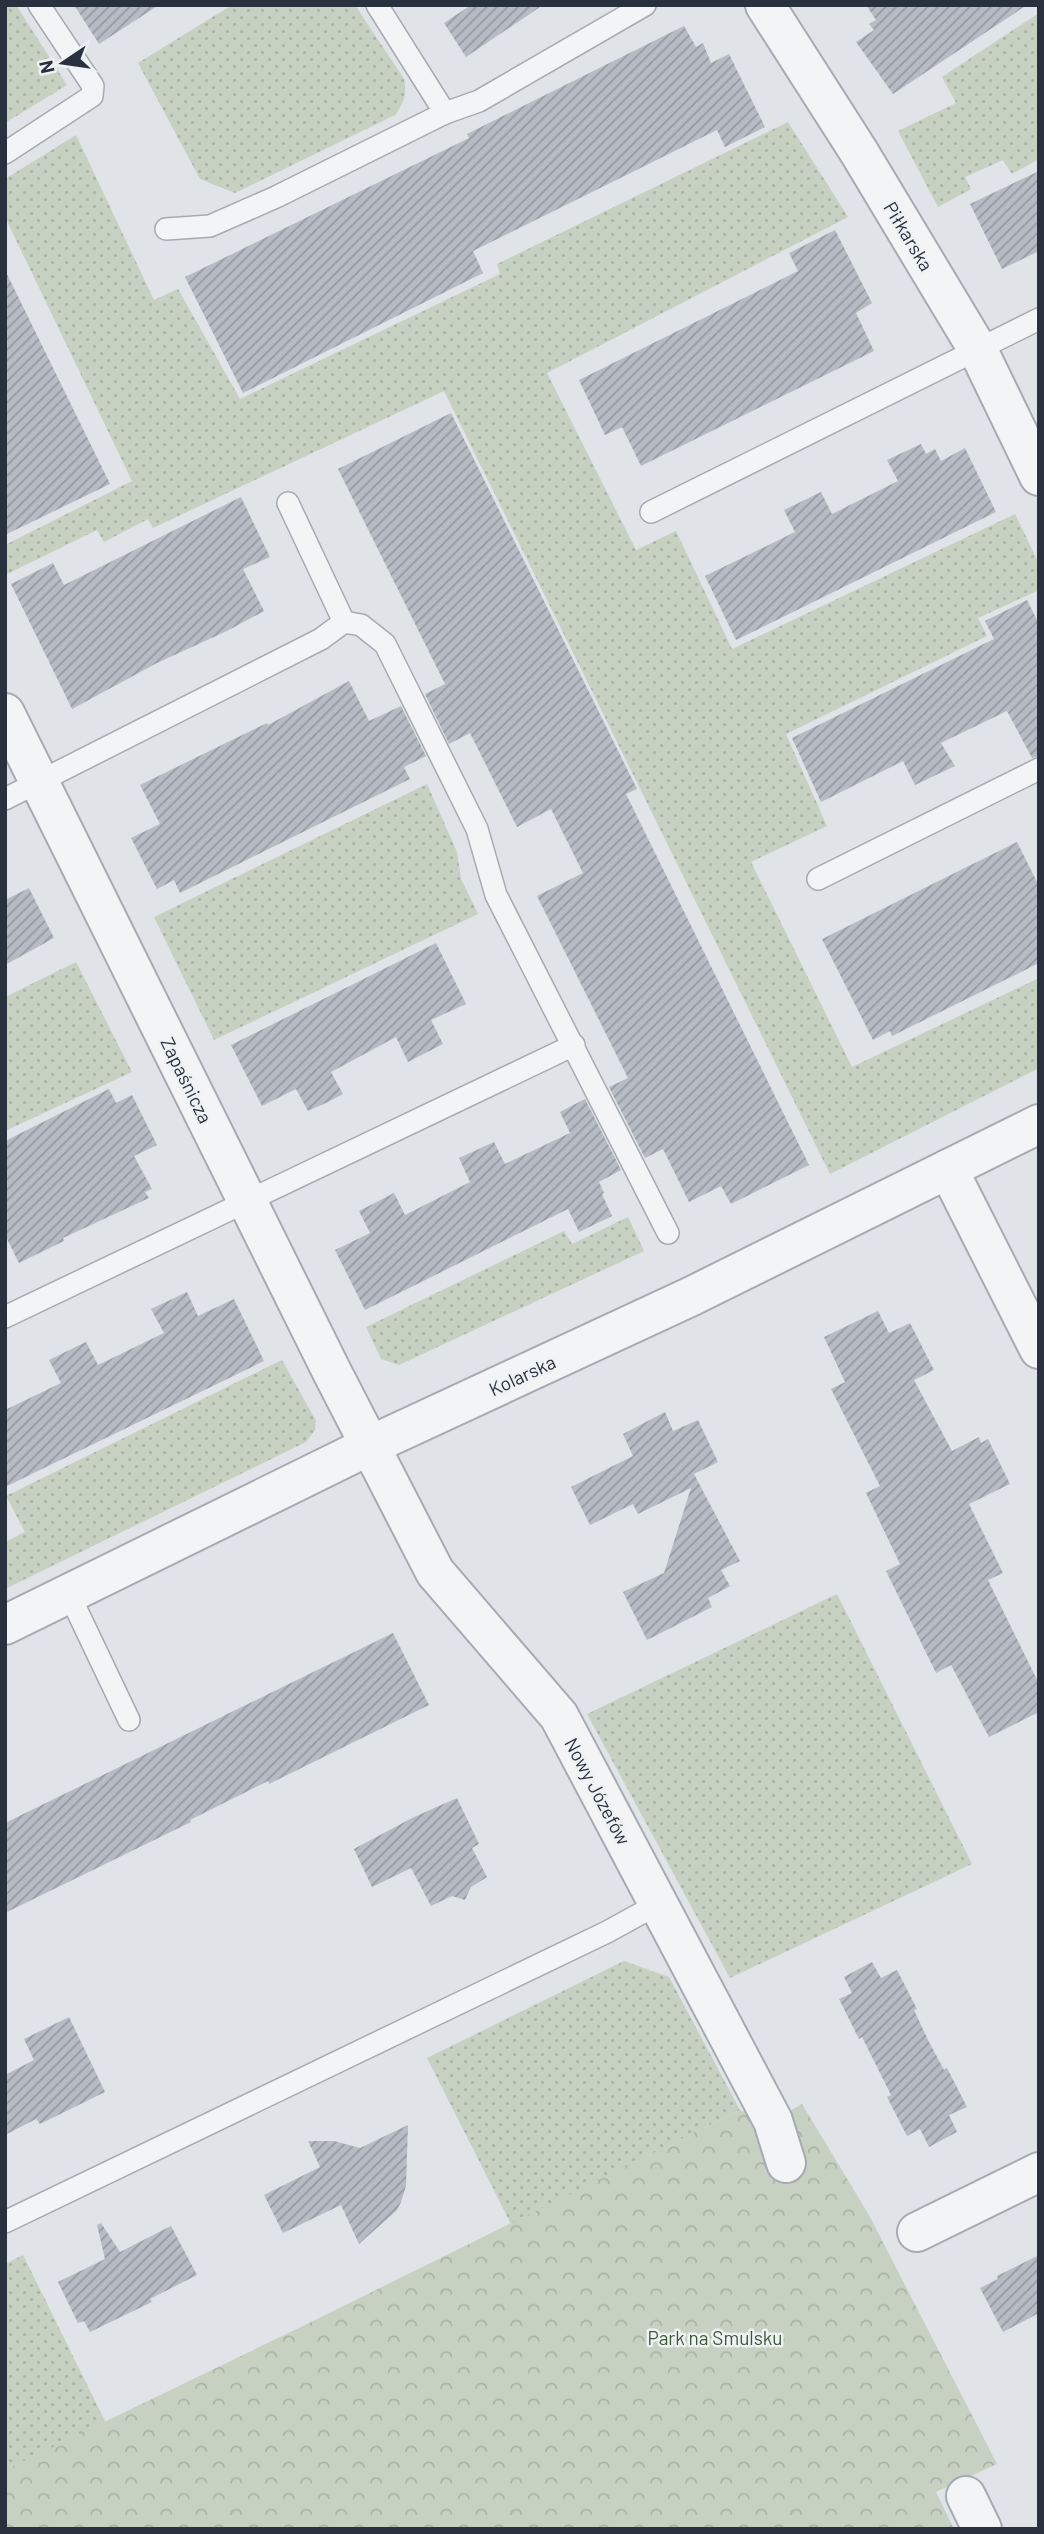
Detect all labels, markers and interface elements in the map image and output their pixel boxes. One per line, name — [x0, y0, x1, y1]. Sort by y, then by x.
north arrow — [28, 28, 98, 98]
text: N — [33, 58, 59, 76]
street label: Piłkarska — [879, 197, 939, 275]
street label: Zapaśnicza — [156, 1033, 218, 1127]
street label: Kolarska — [485, 1350, 559, 1400]
street label: Nowy Józefów — [560, 1733, 636, 1849]
park label: Park na Smulsku — [647, 2326, 783, 2349]

